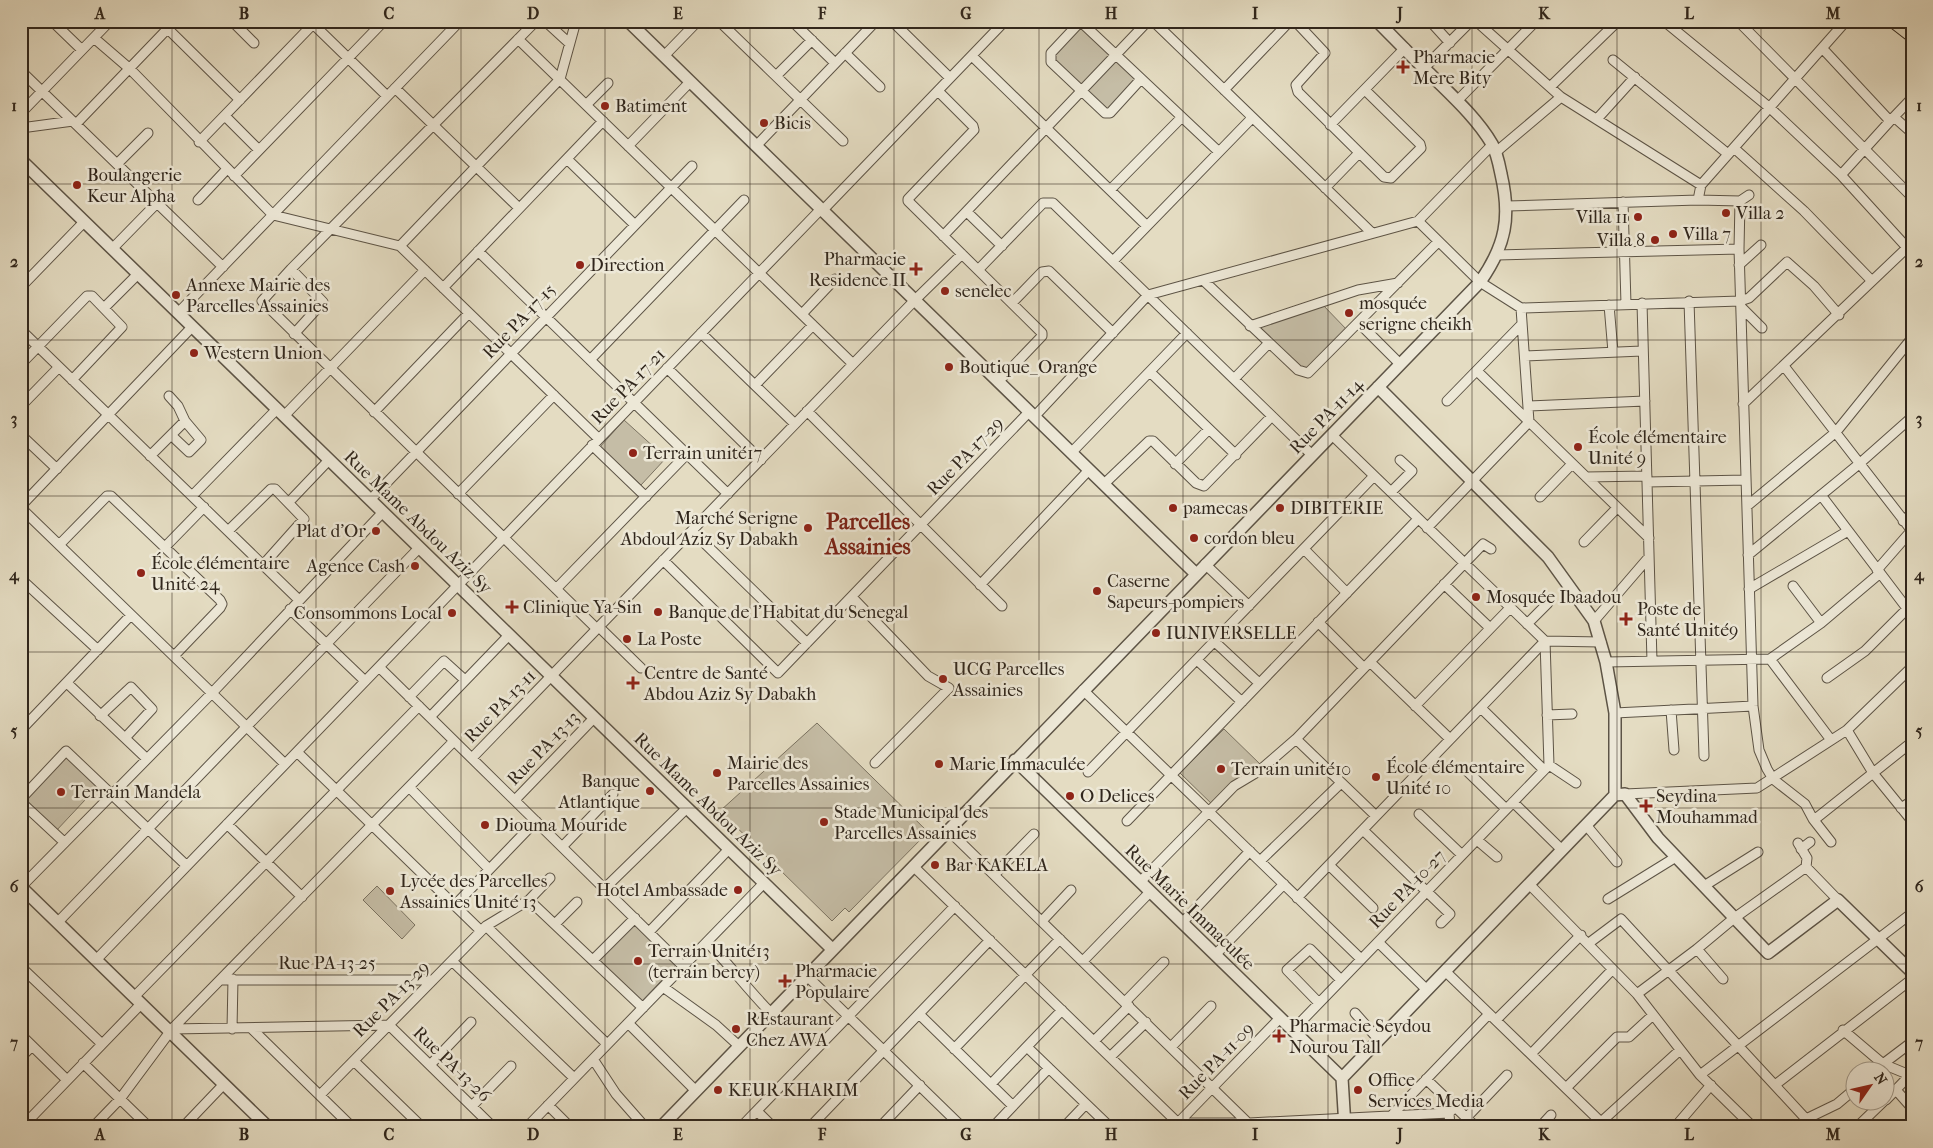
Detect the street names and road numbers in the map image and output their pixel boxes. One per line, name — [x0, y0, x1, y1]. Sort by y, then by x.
street label: Rue PA-17-15 — [478, 279, 560, 363]
street label: Rue PA-17-21 — [587, 344, 670, 429]
street label: Rue PA-11-14 — [1285, 374, 1368, 458]
street label: Rue PA-17-29 — [923, 413, 1008, 500]
street label: Rue Mame Abdou Aziz Sy — [339, 446, 497, 599]
street label: Rue PA-13-11 — [460, 665, 540, 747]
street label: Rue PA-13-13 — [503, 707, 584, 790]
street label: Rue Mame Abdou Aziz Sy — [629, 728, 787, 881]
street label: Rue Marie Immaculée — [1120, 840, 1259, 975]
street label: Rue PA-10-27 — [1365, 845, 1450, 933]
street label: Rue PA-13-25 — [278, 953, 376, 974]
street label: Rue PA-13-29 — [349, 957, 434, 1042]
street label: Rue PA-11-09 — [1174, 1018, 1258, 1104]
street label: Rue PA-13-26 — [409, 1022, 495, 1107]

